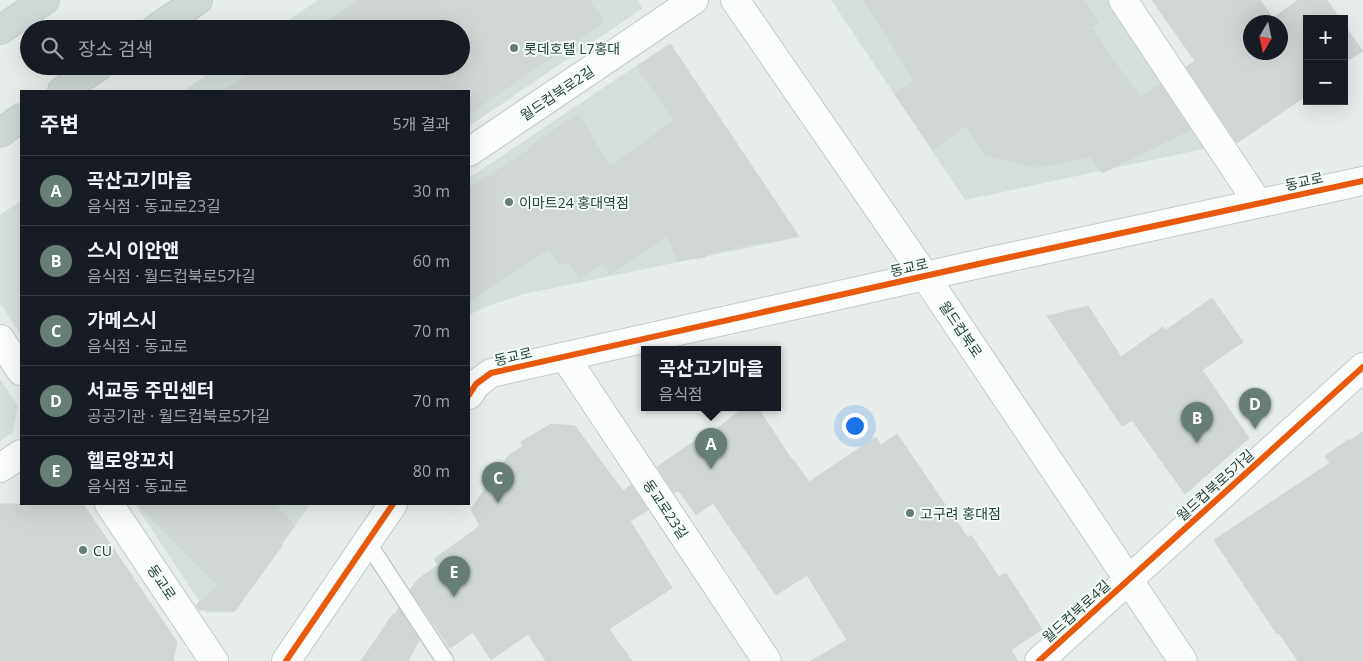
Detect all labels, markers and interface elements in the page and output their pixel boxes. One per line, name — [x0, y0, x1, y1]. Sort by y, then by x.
north arrow — [1243, 15, 1288, 60]
map controls — [1303, 15, 1348, 105]
button: + — [1303, 15, 1348, 60]
search box — [20, 20, 470, 75]
icon: search — [38, 34, 66, 62]
text: 장소 검색 — [78, 36, 153, 62]
place label: 롯데호텔 L7홍대 — [524, 39, 620, 58]
marker: 롯데호텔 L7홍대 — [508, 42, 520, 54]
button: − — [1303, 60, 1348, 105]
street label: 월드컵북로2길 — [516, 61, 598, 125]
text: 주변 — [40, 110, 79, 138]
text: 5개 결과 — [393, 113, 450, 135]
text: 곡산고기마을 — [87, 167, 192, 193]
street label: 동교로 — [1283, 168, 1325, 194]
text: A — [50, 180, 62, 202]
text: 30 m — [413, 180, 450, 202]
place label: 이마트24 홍대역점 — [519, 193, 629, 212]
text: 음식점 · 동교로23길 — [87, 195, 221, 217]
marker: 이마트24 홍대역점 — [503, 196, 515, 208]
text: 스시 이안앤 — [87, 237, 179, 263]
text: B — [51, 250, 61, 272]
text: 60 m — [413, 250, 450, 272]
street label: 동교로 — [888, 253, 930, 281]
text: 음식점 · 월드컵북로5가길 — [87, 265, 256, 287]
street label: 월드컵북로 — [935, 297, 987, 361]
text: 가메스시 — [87, 307, 157, 333]
text: C — [51, 320, 61, 342]
text: 70 m — [413, 320, 450, 342]
text: 음식점 · 동교로 — [87, 335, 188, 357]
street label: 동교로 — [492, 342, 534, 370]
popup — [641, 346, 781, 411]
text: 곡산고기마을 — [659, 355, 763, 381]
text: 서교동 주민센터 — [87, 377, 214, 403]
text: 음식점 — [659, 383, 703, 405]
pin: D — [1239, 388, 1271, 429]
text: D — [50, 390, 62, 412]
text: 70 m — [413, 390, 450, 412]
pin: B — [1181, 402, 1213, 443]
text: 공공기관 · 월드컵북로5가길 — [87, 405, 271, 427]
your location — [842, 413, 868, 439]
pin: A — [695, 428, 727, 469]
street label: 월드컵북로5가길 — [1172, 445, 1258, 525]
text: 헬로양꼬치 — [87, 447, 174, 473]
text: E — [52, 460, 60, 482]
text: 80 m — [413, 460, 450, 482]
pin: C — [482, 462, 514, 503]
text: 음식점 · 동교로 — [87, 475, 188, 497]
street label: 동교로23길 — [639, 476, 693, 542]
place label: 고구려 홍대점 — [920, 504, 1001, 523]
marker: 고구려 홍대점 — [904, 507, 916, 519]
place label: CU — [93, 541, 112, 560]
marker: CU — [77, 544, 89, 556]
pin: E — [438, 556, 470, 597]
street label: 동교로 — [143, 561, 181, 603]
street label: 월드컵북로4길 — [1038, 575, 1114, 647]

